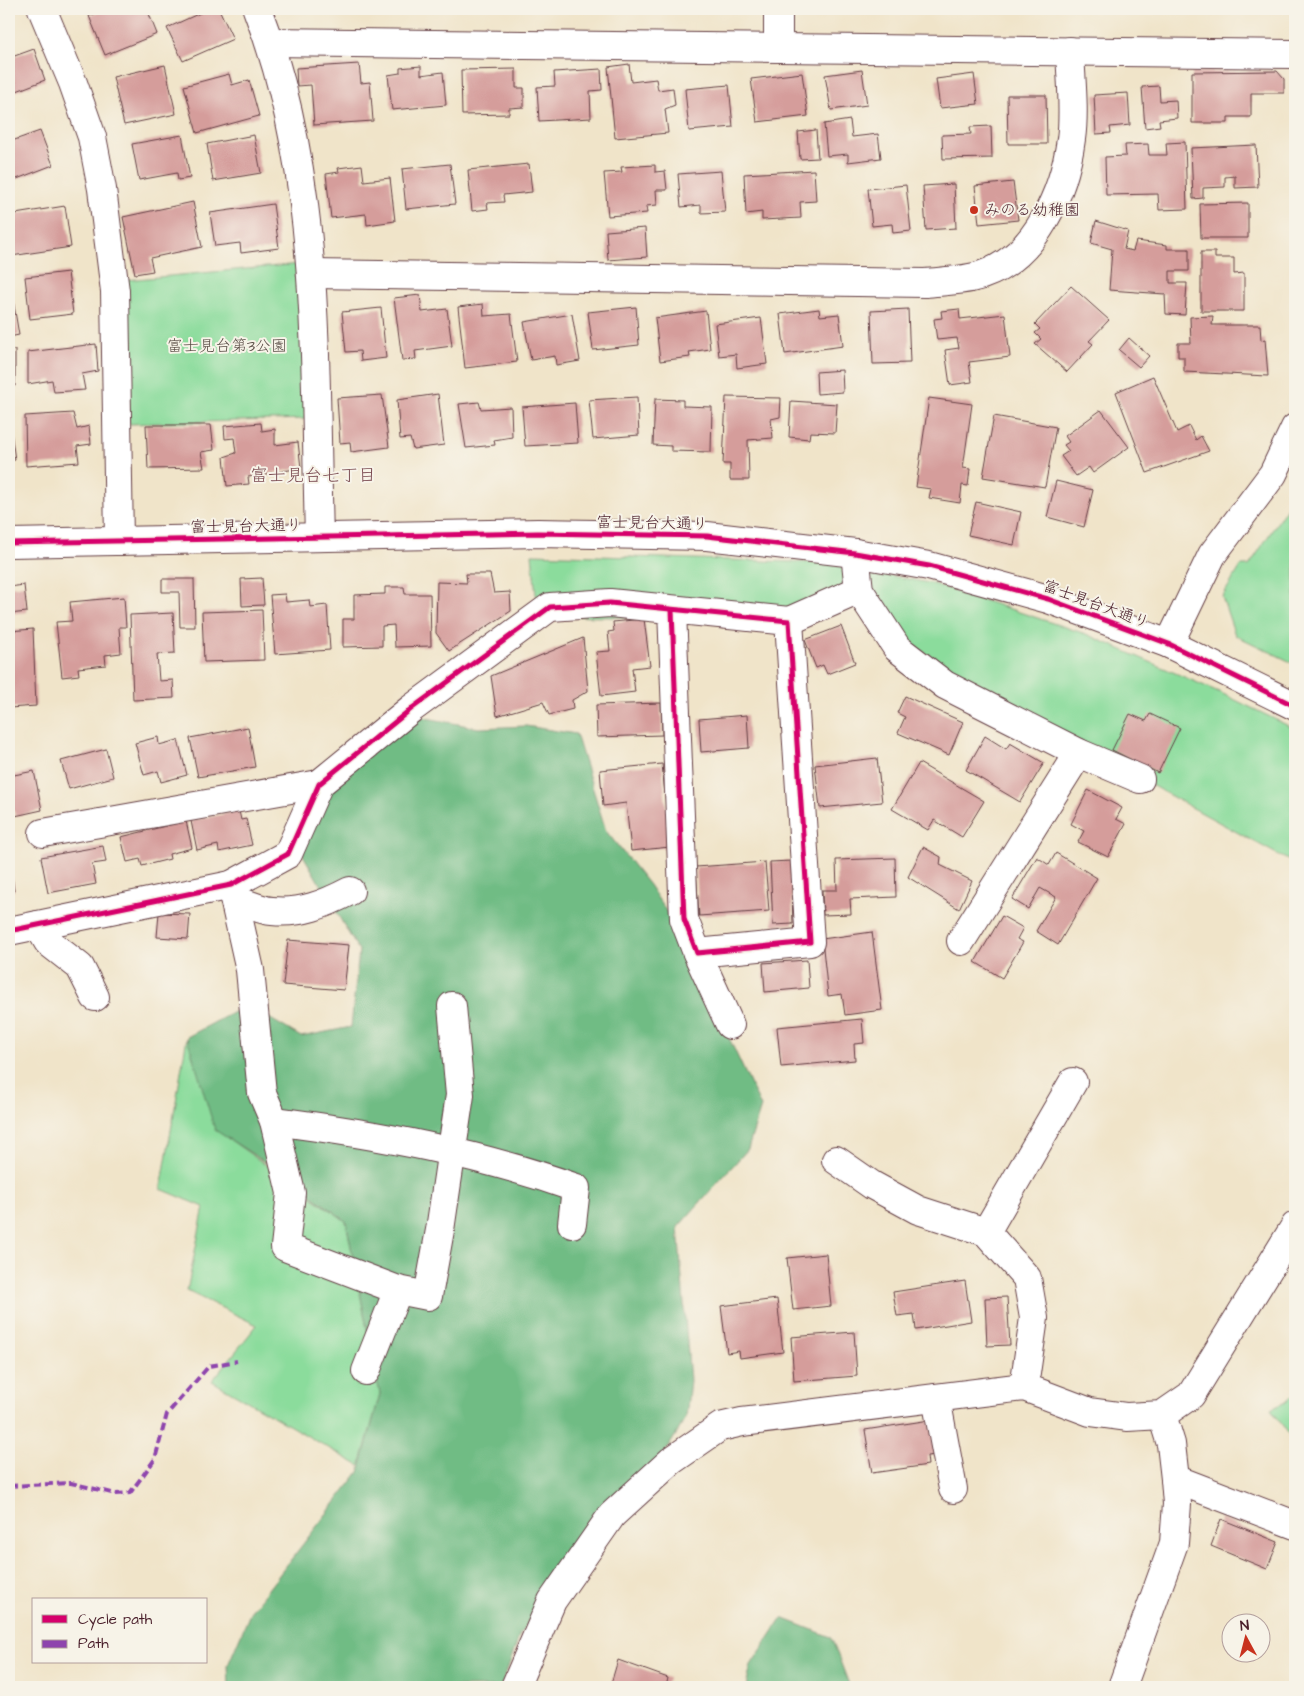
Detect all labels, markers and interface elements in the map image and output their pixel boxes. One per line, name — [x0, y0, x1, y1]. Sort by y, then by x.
place label: みのる幼稚園 — [984, 199, 1080, 221]
marker: みのる幼稚園 — [968, 204, 980, 216]
park label: 富士見台第3公園 — [167, 335, 287, 357]
district label: 富士見台七丁目 — [250, 463, 376, 488]
street label: 富士見台大通り — [596, 511, 708, 535]
street label: 富士見台大通り — [190, 514, 302, 538]
street label: 富士見台大通り — [1040, 575, 1152, 633]
legend — [32, 1598, 208, 1664]
text: Cycle path — [78, 1609, 153, 1631]
north arrow — [1222, 1614, 1272, 1664]
text: N — [1239, 1616, 1250, 1637]
text: Path — [78, 1633, 109, 1654]

